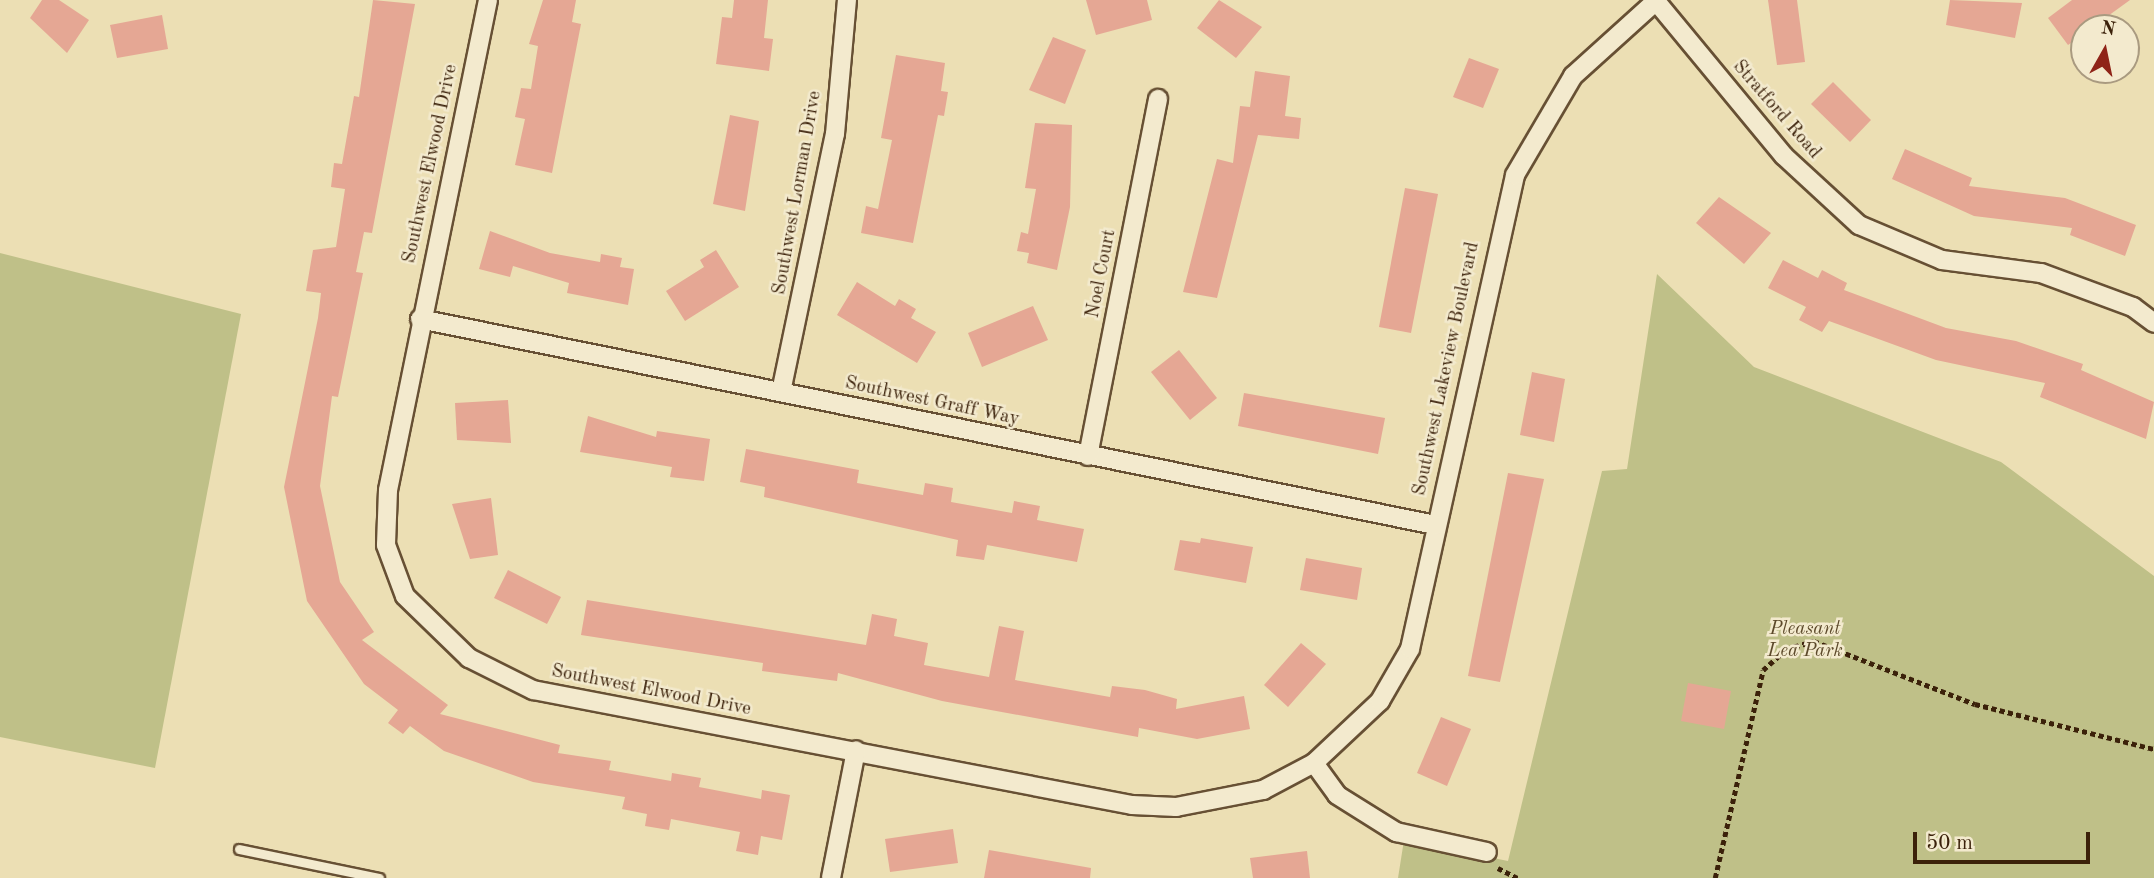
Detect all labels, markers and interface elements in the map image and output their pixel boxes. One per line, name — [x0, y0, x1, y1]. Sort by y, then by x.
north arrow — [2070, 14, 2140, 84]
text: N — [2099, 19, 2117, 40]
street label: Stratford Road — [1727, 56, 1825, 164]
street label: Southwest Elwood Drive — [399, 62, 463, 266]
street label: Southwest Lorman Drive — [769, 89, 827, 297]
street label: Noel Court — [1082, 228, 1122, 320]
street label: Southwest Lakeview Boulevard — [1409, 240, 1485, 498]
street label: Southwest Graff Way — [843, 372, 1021, 432]
park label: Pleasant Lea Park — [1767, 619, 1843, 663]
street label: Southwest Elwood Drive — [549, 660, 753, 722]
scale bar — [1916, 818, 2093, 862]
text: 50 m — [1926, 833, 1973, 854]

